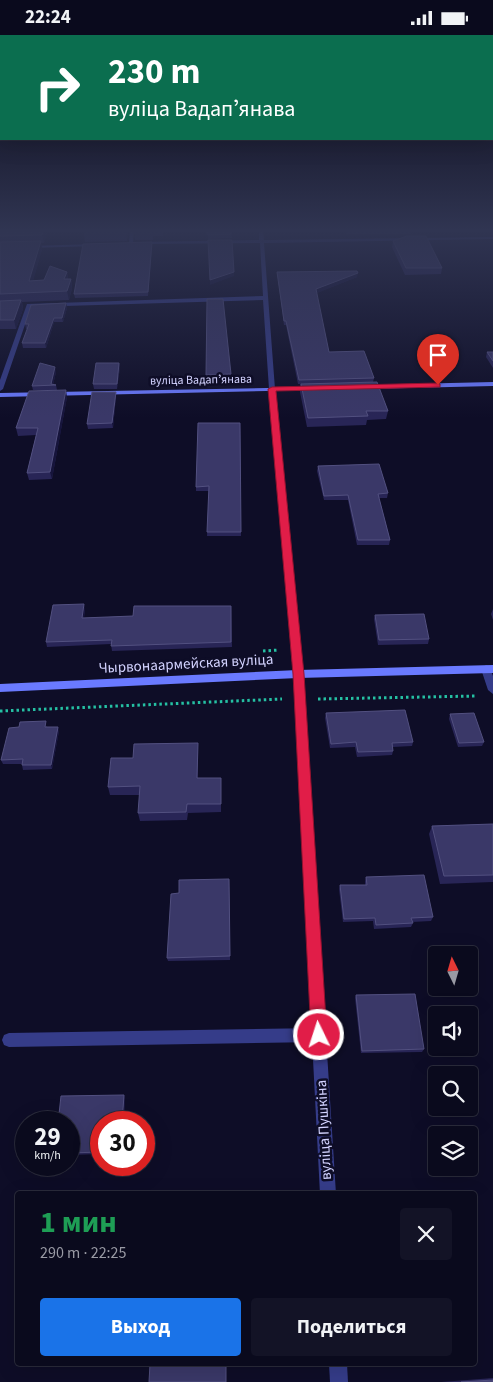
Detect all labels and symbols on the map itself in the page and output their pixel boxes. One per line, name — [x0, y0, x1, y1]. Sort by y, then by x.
pin — [417, 334, 459, 385]
street label: вуліца Вадапʼянава — [150, 371, 252, 389]
street label: Чырвонаармейская вуліца — [98, 649, 274, 679]
north arrow — [428, 946, 478, 996]
position arrow — [292, 1008, 344, 1060]
street label: вуліца Пушкіна — [311, 1079, 337, 1181]
speed limit sign: 30 — [90, 1111, 155, 1176]

